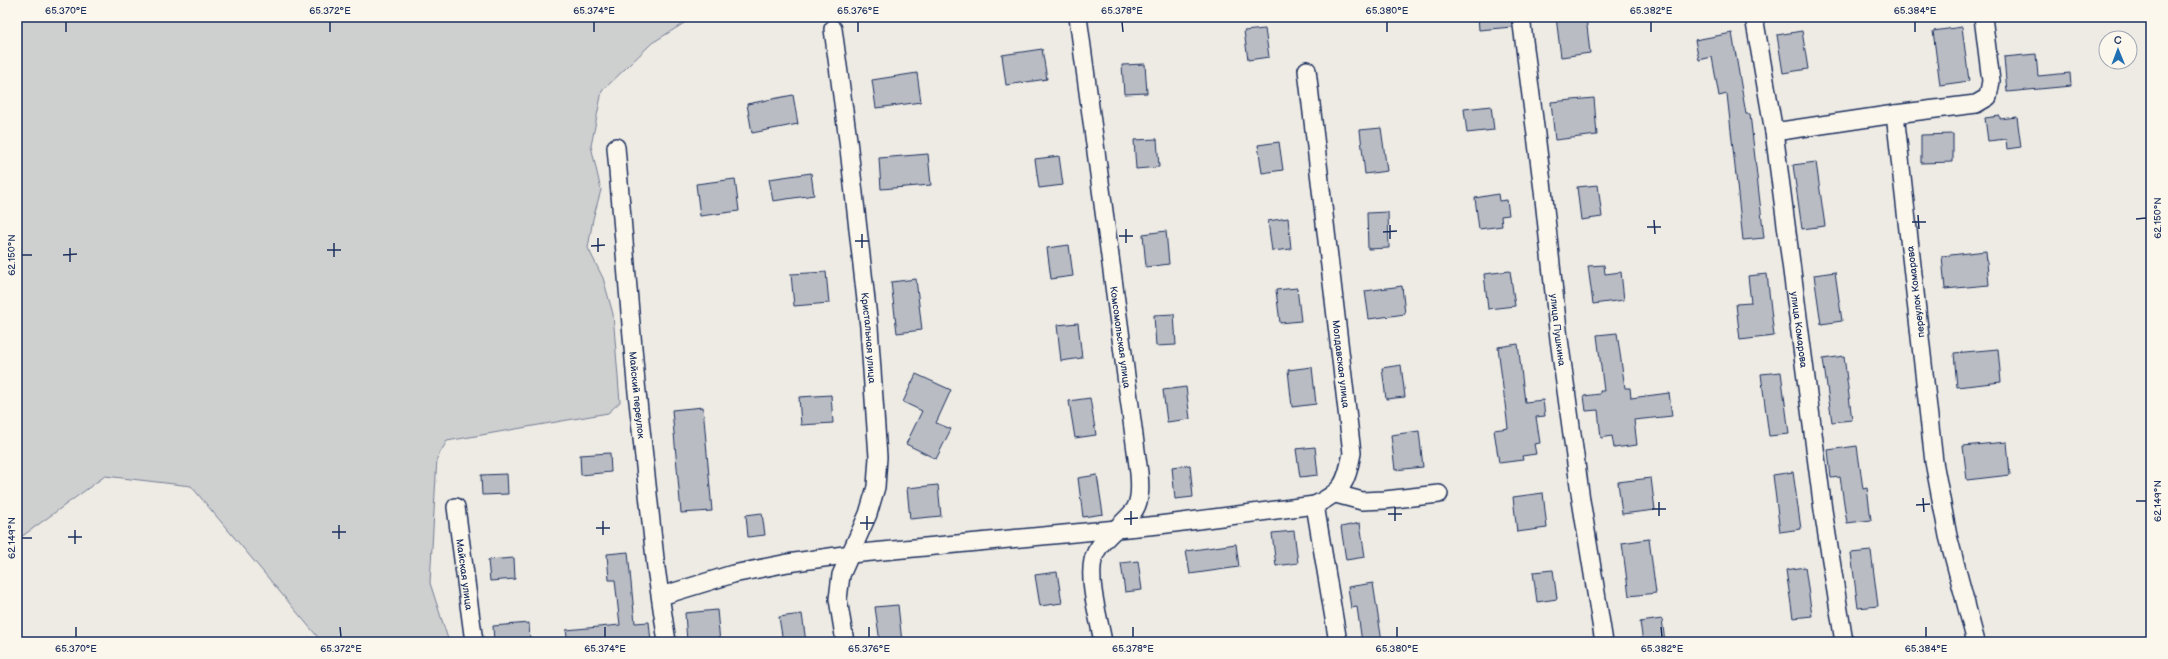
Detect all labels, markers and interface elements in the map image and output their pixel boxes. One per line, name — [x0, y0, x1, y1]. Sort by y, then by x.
text: 65.370°E — [45, 5, 87, 17]
text: 65.372°E — [309, 5, 351, 17]
text: 65.374°E — [573, 5, 615, 17]
text: 65.376°E — [837, 5, 879, 17]
text: 65.378°E — [1101, 5, 1143, 17]
text: 65.380°E — [1366, 5, 1409, 17]
text: 65.382°E — [1630, 5, 1673, 17]
text: 65.384°E — [1894, 5, 1937, 17]
north arrow — [2098, 30, 2138, 70]
text: С — [2114, 34, 2122, 47]
text: 62.150°N — [2152, 197, 2164, 239]
text: 62.150°N — [6, 234, 18, 276]
street label: переулок Комарова — [1904, 245, 1928, 338]
street label: Комсомольская улица — [1107, 286, 1133, 389]
street label: улица Комарова — [1788, 291, 1810, 369]
street label: Кристальная улица — [858, 292, 878, 384]
street label: улица Пушкина — [1547, 293, 1568, 367]
street label: Молдавская улица — [1329, 319, 1352, 409]
street label: Майский переулок — [626, 351, 647, 440]
text: 62.149°N — [2152, 480, 2164, 522]
text: 62.149°N — [6, 517, 18, 559]
street label: Майская улица — [453, 538, 475, 611]
text: 65.370°E — [55, 643, 97, 655]
text: 65.372°E — [320, 643, 362, 655]
text: 65.374°E — [584, 643, 626, 655]
text: 65.376°E — [848, 643, 890, 655]
text: 65.378°E — [1112, 643, 1154, 655]
text: 65.380°E — [1376, 643, 1419, 655]
text: 65.382°E — [1641, 643, 1684, 655]
text: 65.384°E — [1905, 643, 1948, 655]

